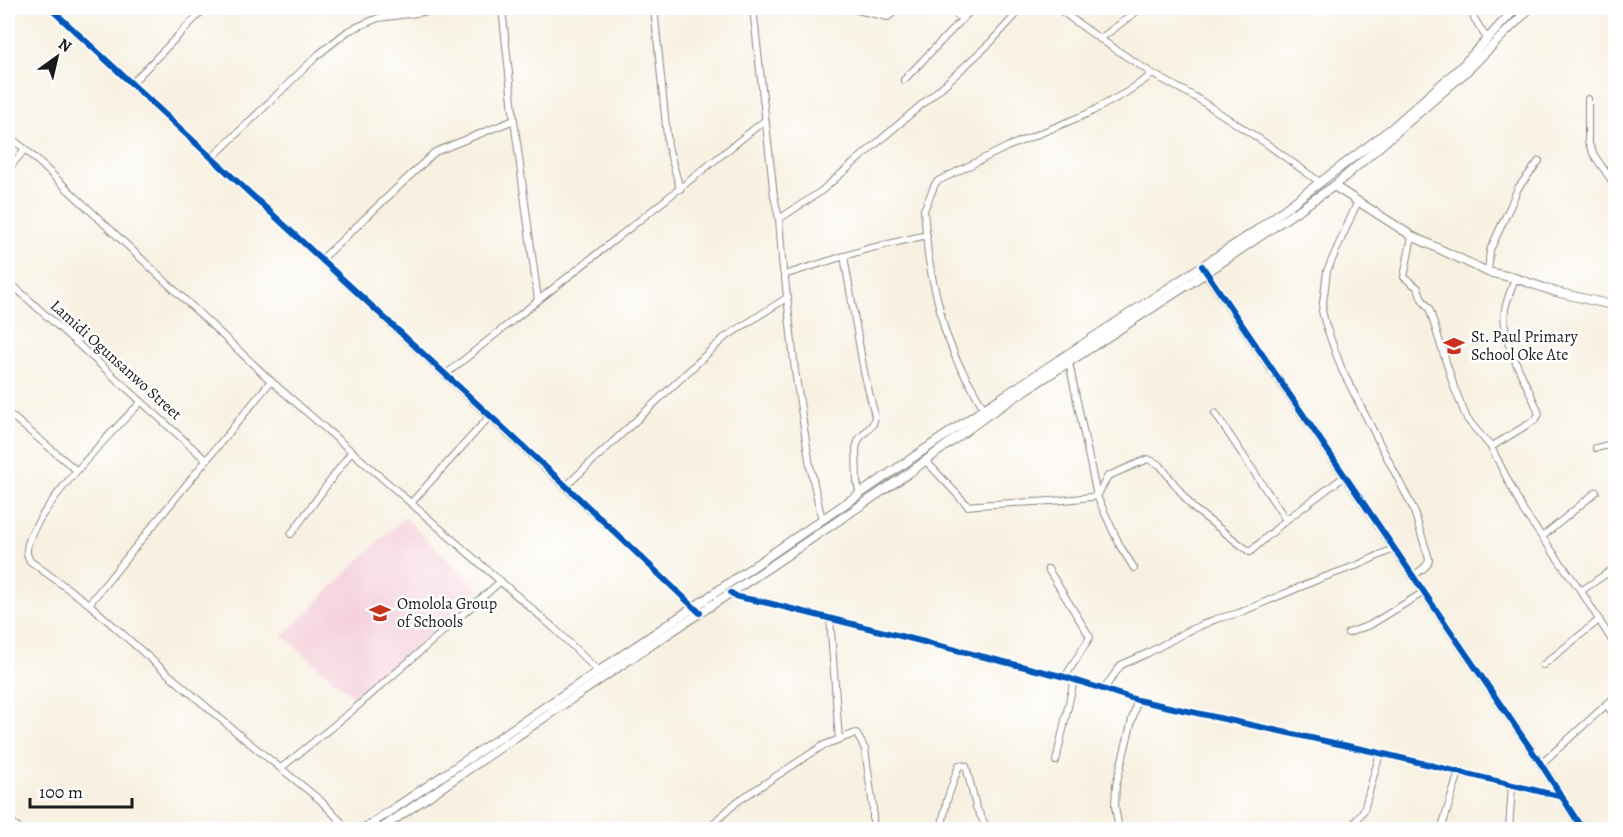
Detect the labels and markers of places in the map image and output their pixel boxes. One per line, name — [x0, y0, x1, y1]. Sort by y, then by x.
place label: St. Paul Primary School Oke Ate — [1471, 326, 1579, 366]
school or university icon: St. Paul Primary School Oke Ate — [1442, 334, 1466, 358]
place label: Omolola Group of Schools — [397, 593, 497, 633]
school or university icon: Omolola Group of Schools — [368, 601, 392, 625]

